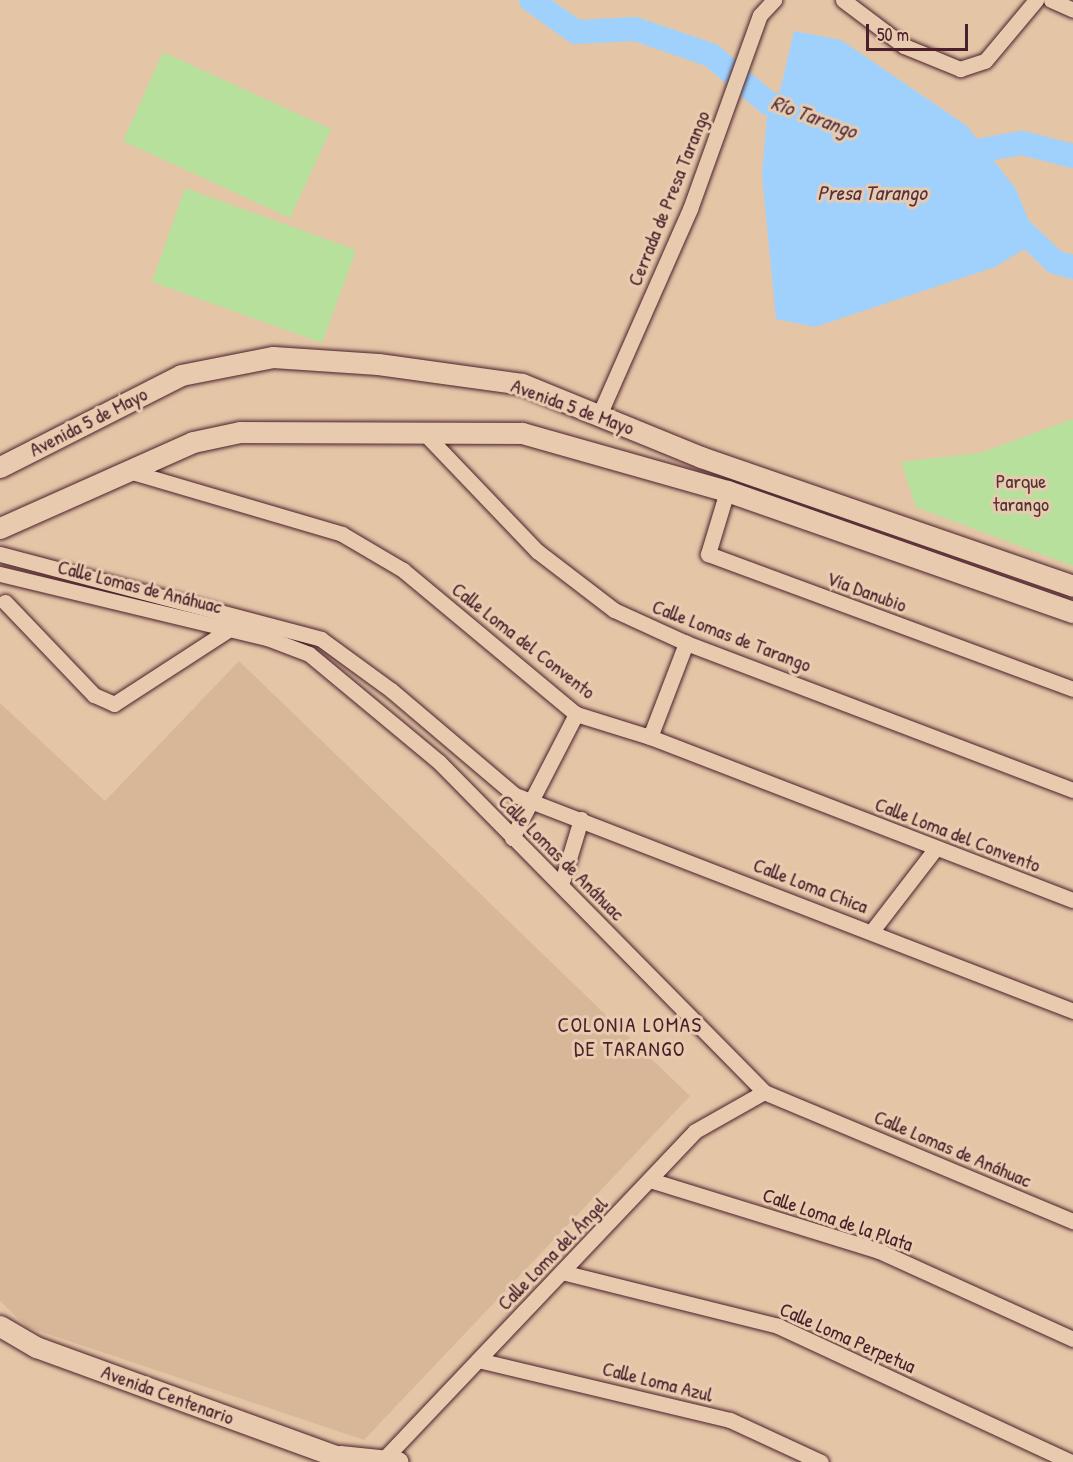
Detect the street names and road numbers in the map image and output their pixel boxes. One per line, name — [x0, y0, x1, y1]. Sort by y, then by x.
street label: Cerrada de Presa Tarango — [622, 107, 714, 289]
street label: Avenida 5 de Mayo — [508, 373, 638, 439]
street label: Avenida 5 de Mayo — [25, 381, 151, 461]
street label: Calle Lomas de Anáhuac — [55, 554, 225, 618]
street label: Vía Danubio — [824, 565, 910, 617]
street label: Calle Loma del Convento — [448, 577, 600, 703]
street label: Calle Lomas de Tarango — [649, 594, 815, 676]
street label: Calle Lomas de Anáhuac — [494, 789, 630, 925]
street label: Calle Loma del Convento — [872, 791, 1044, 877]
street label: Calle Loma Chica — [750, 852, 872, 918]
street label: Calle Lomas de Anáhuac — [871, 1104, 1035, 1192]
street label: Calle Loma de la Plata — [760, 1182, 916, 1256]
street label: Calle Loma del Ángel — [492, 1191, 612, 1315]
street label: Calle Loma Perpetua — [776, 1296, 920, 1378]
street label: Calle Loma Azul — [600, 1356, 716, 1406]
street label: Avenida Centenario — [98, 1359, 238, 1429]

